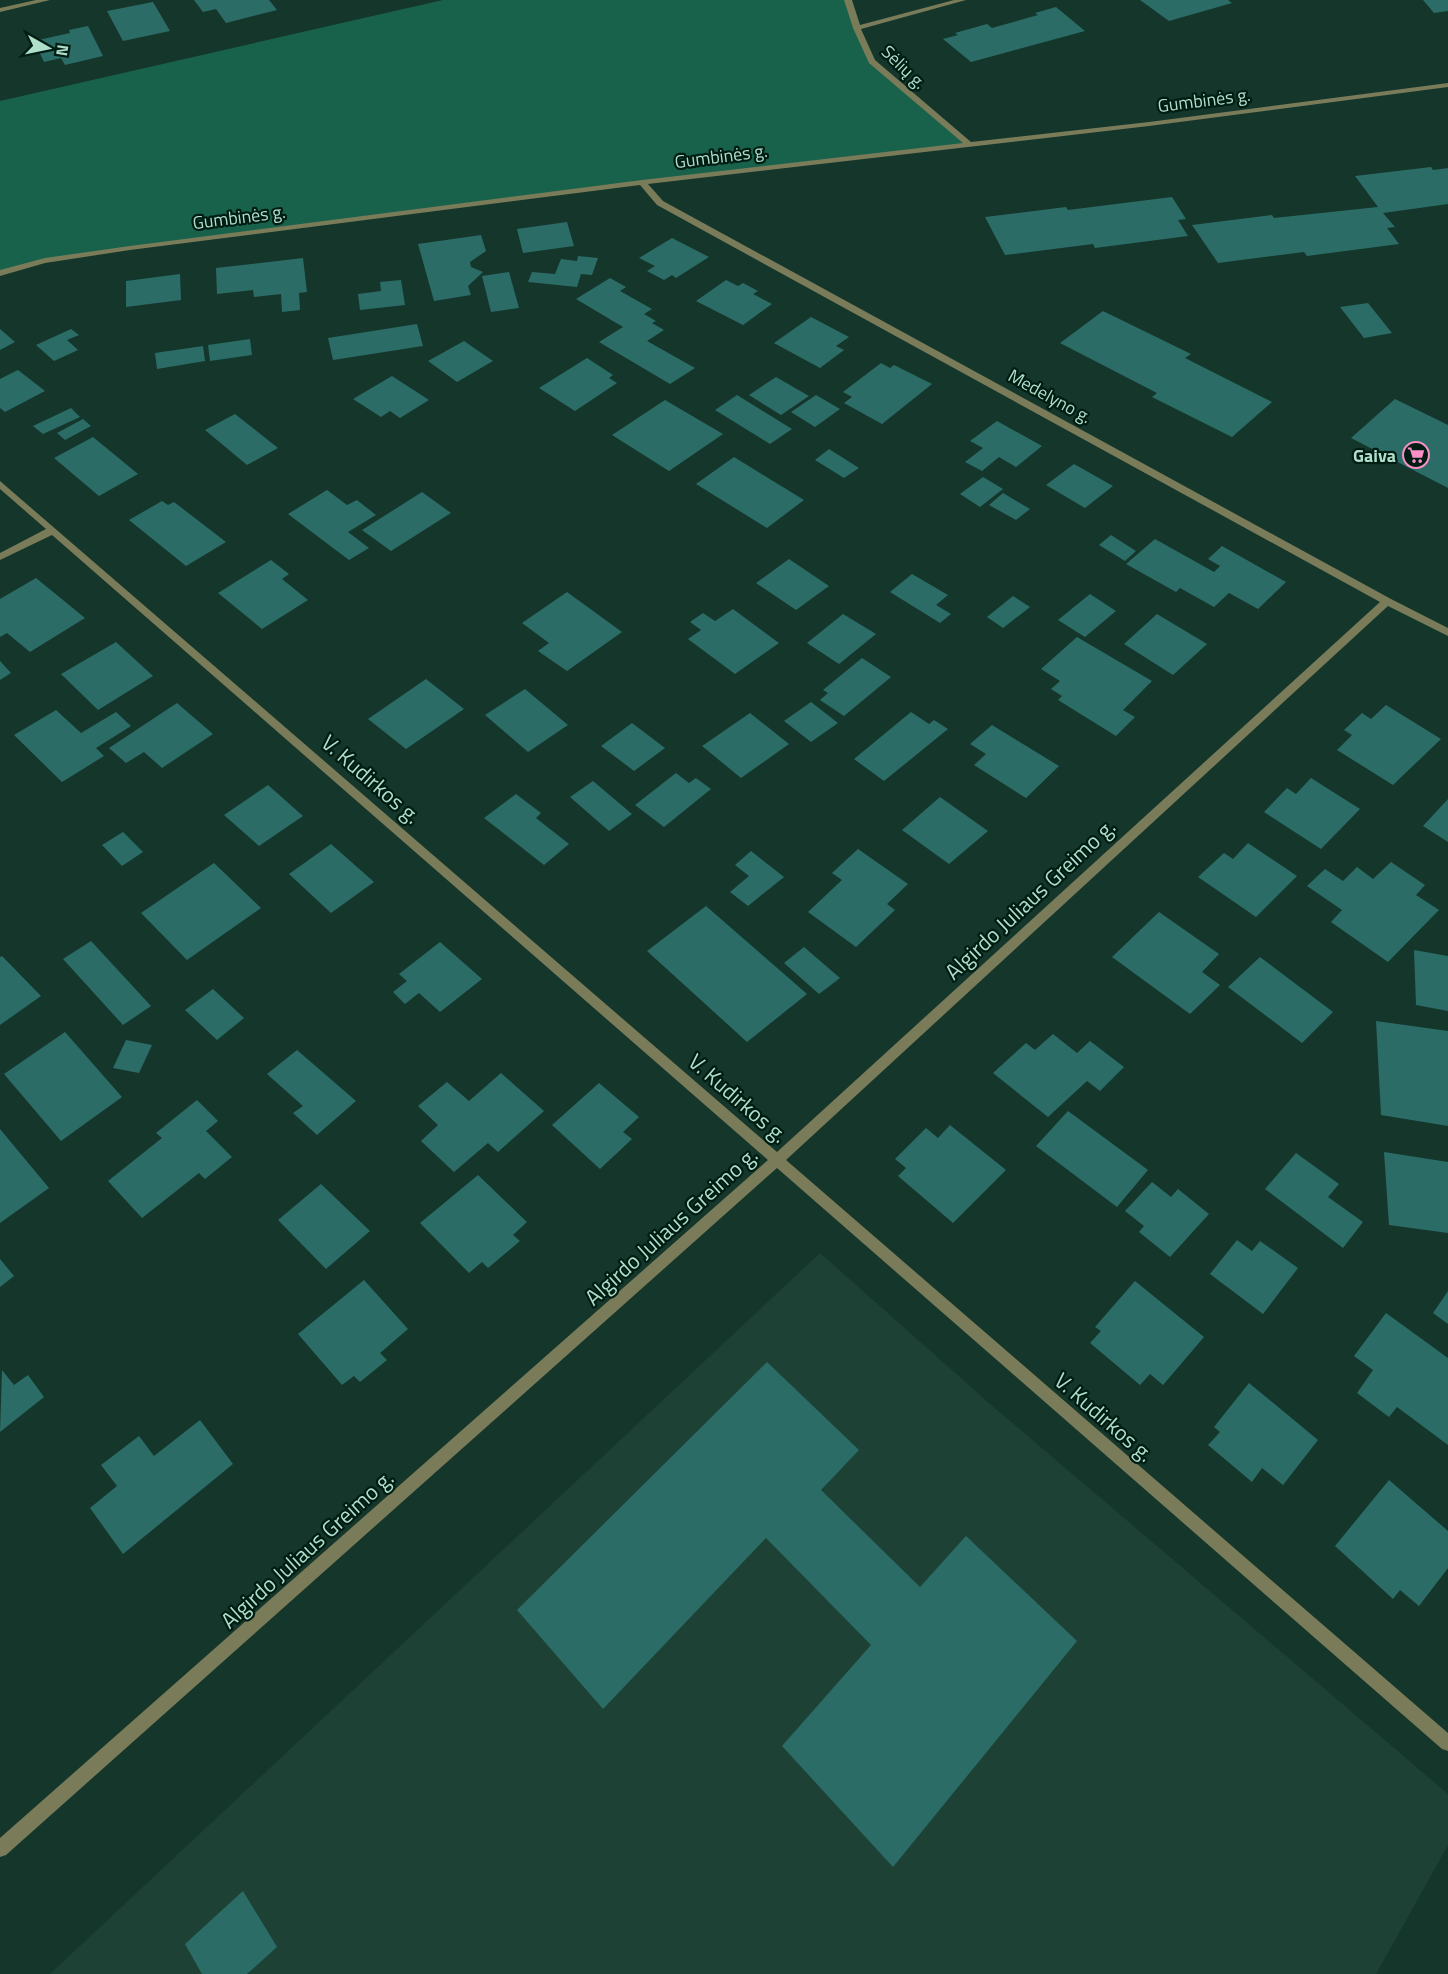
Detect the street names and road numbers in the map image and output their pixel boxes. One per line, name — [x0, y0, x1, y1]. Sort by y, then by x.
street label: Sėlių g. — [875, 39, 933, 95]
street label: Gumbinės g. — [1156, 81, 1252, 119]
street label: Gumbinės g. — [673, 137, 769, 175]
street label: Gumbinės g. — [191, 198, 287, 236]
street label: Medelyno g. — [1003, 362, 1097, 430]
street label: V. Kudirkos g. — [314, 726, 428, 832]
street label: Algirdo Juliaus Greimo g. — [937, 810, 1123, 988]
street label: V. Kudirkos g. — [681, 1045, 795, 1151]
street label: Algirdo Juliaus Greimo g. — [577, 1139, 765, 1313]
street label: V. Kudirkos g. — [1047, 1364, 1161, 1470]
street label: Algirdo Juliaus Greimo g. — [213, 1462, 401, 1636]

